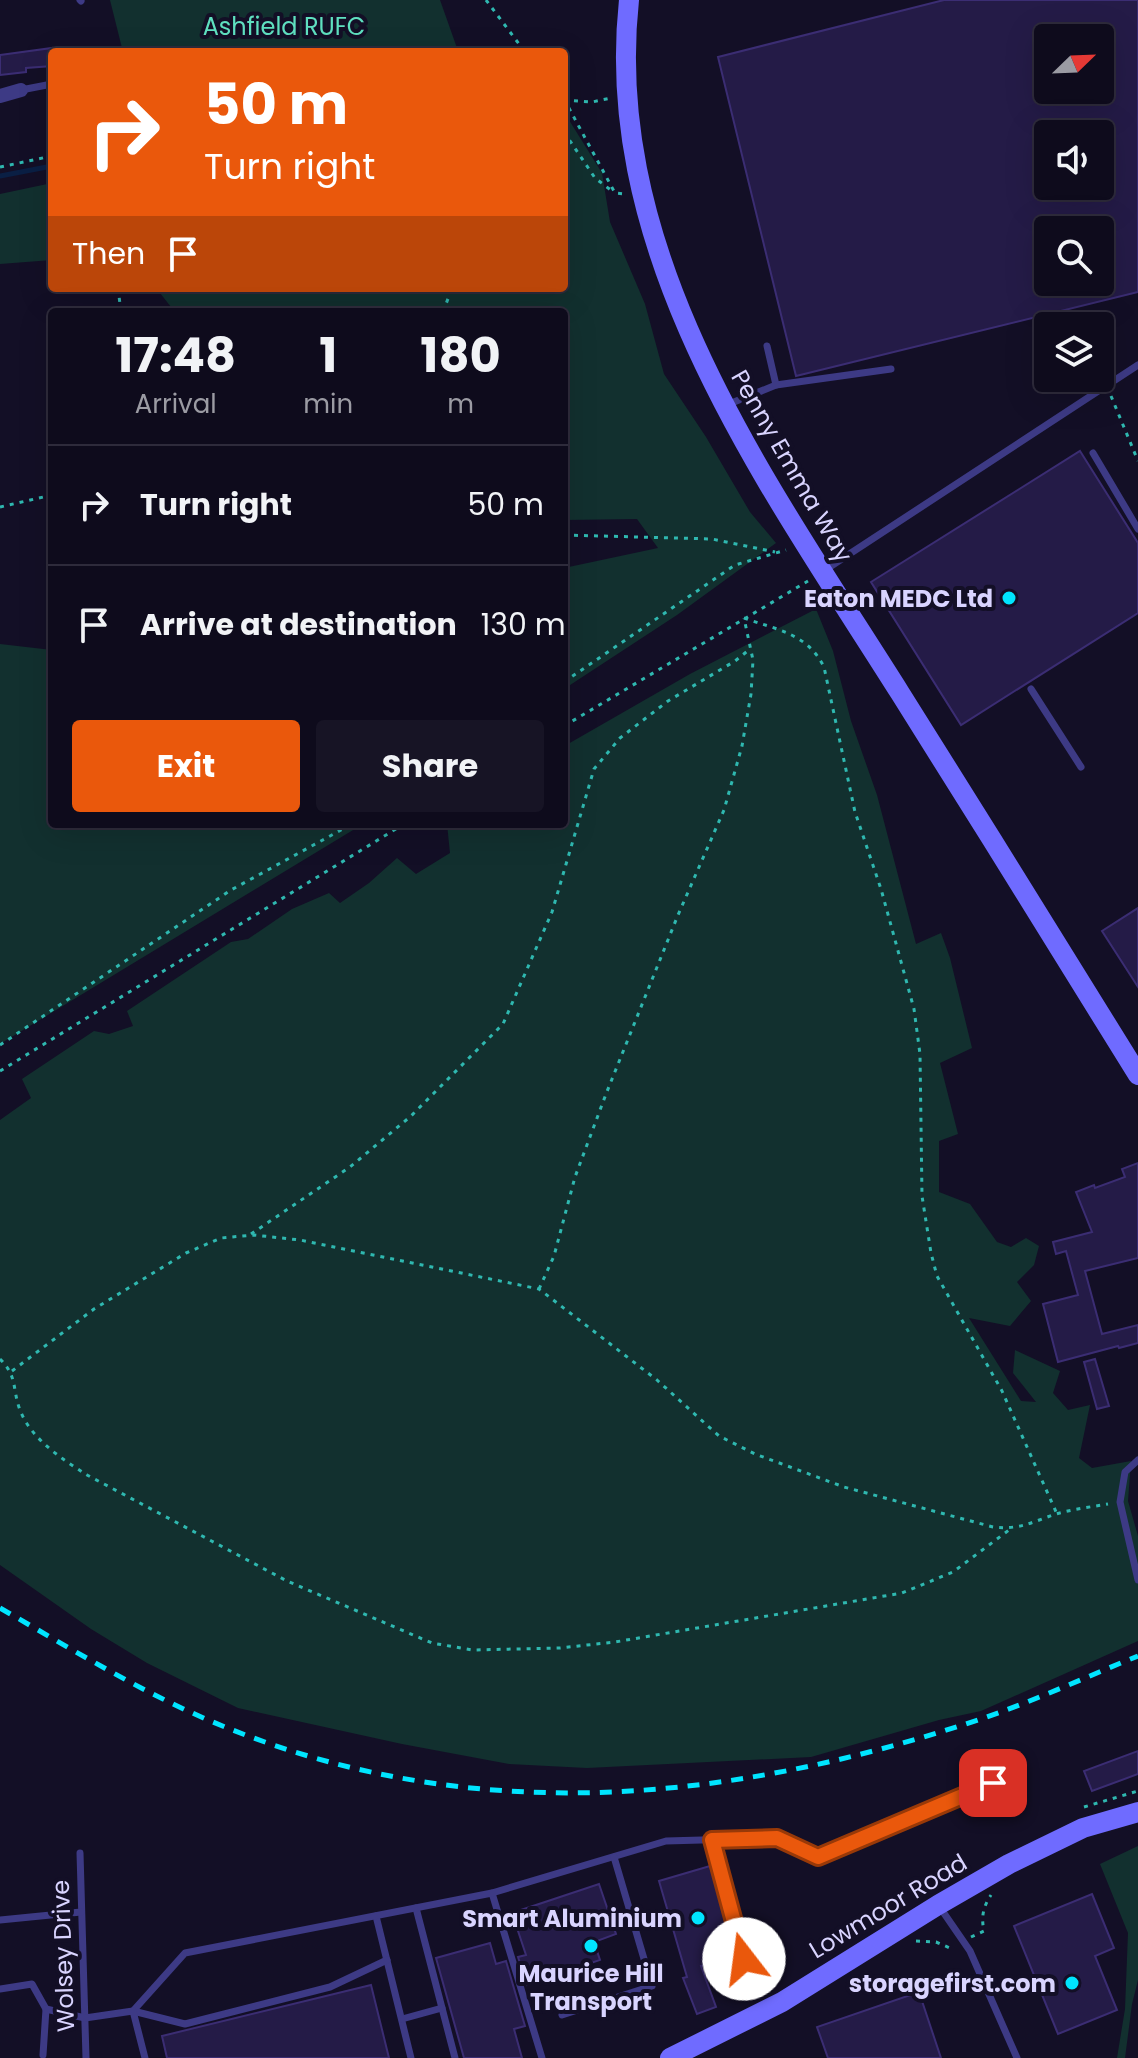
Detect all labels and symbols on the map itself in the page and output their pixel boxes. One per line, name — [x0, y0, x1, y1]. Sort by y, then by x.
park label: Ashfield RUFC — [203, 10, 365, 43]
north arrow — [1034, 24, 1114, 104]
street label: Penny Emma Way — [723, 364, 861, 569]
place label: Eaton MEDC Ltd — [804, 582, 993, 615]
marker: Eaton MEDC Ltd — [1000, 589, 1018, 607]
pin — [959, 1749, 1027, 1817]
street label: Lowmoor Road — [803, 1846, 973, 1966]
street label: Wolsey Drive — [44, 1879, 82, 2033]
place label: Smart Aluminium — [462, 1902, 682, 1935]
marker: Smart Aluminium — [689, 1909, 707, 1927]
position arrow — [702, 1917, 786, 2001]
marker: Maurice Hill Transport — [582, 1937, 600, 1955]
place label: Maurice Hill Transport — [518, 1957, 664, 2018]
place label: storagefirst.com — [849, 1967, 1056, 2000]
marker: storagefirst.com — [1063, 1974, 1081, 1992]

